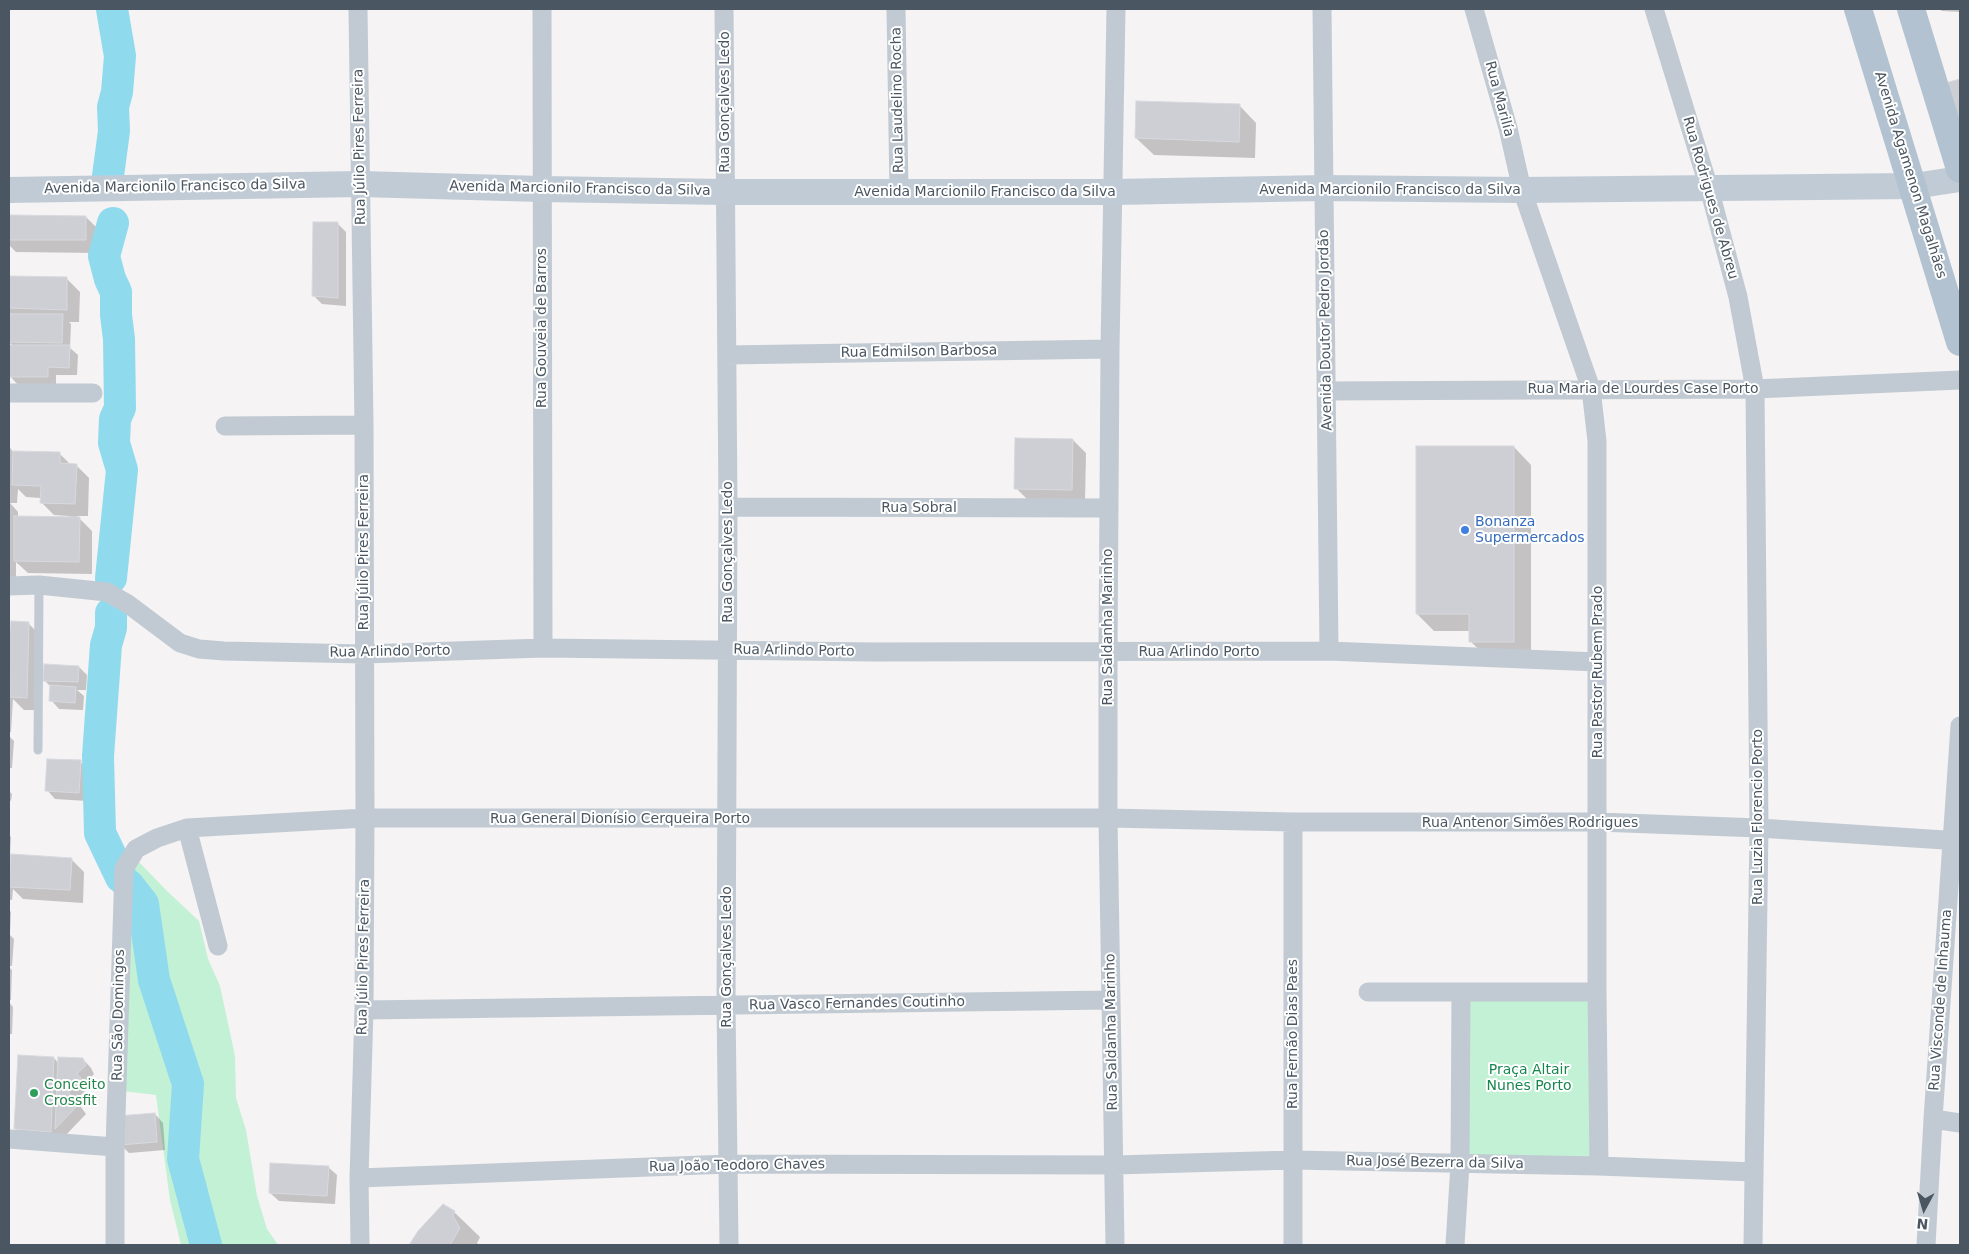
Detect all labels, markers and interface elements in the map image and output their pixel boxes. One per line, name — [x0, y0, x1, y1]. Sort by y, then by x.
street label: Rua Laudelino Rocha — [888, 27, 908, 173]
street label: Rua Gonçalves Ledo — [717, 31, 733, 173]
street label: Rua Marilía — [1481, 59, 1517, 139]
street label: Rua Júlio Pires Ferreira — [350, 69, 370, 225]
street label: Avenida Agamenon Magalhães — [1870, 69, 1950, 281]
street label: Rua Rodrigues de Abreu — [1679, 115, 1741, 281]
street label: Avenida Marcionilo Francisco da Silva — [44, 176, 306, 198]
street label: Avenida Marcionilo Francisco da Silva — [449, 178, 711, 200]
street label: Avenida Marcionilo Francisco da Silva — [1259, 182, 1521, 198]
street label: Avenida Marcionilo Francisco da Silva — [854, 184, 1116, 200]
street label: Avenida Doutor Pedro Jordão — [1316, 229, 1336, 431]
street label: Rua Gouveia de Barros — [534, 248, 550, 408]
street label: Rua Edmilson Barbosa — [841, 342, 997, 362]
street label: Rua Maria de Lourdes Case Porto — [1527, 381, 1759, 397]
street label: Rua Júlio Pires Ferreira — [356, 474, 372, 630]
street label: Rua Gonçalves Ledo — [720, 481, 736, 623]
street label: Rua Sobral — [881, 500, 957, 516]
place label: Bonanza Supermercados — [1475, 514, 1584, 546]
marker: Bonanza Supermercados — [1459, 524, 1471, 536]
street label: Rua Saldanha Marinho — [1100, 548, 1116, 706]
street label: Rua Pastor Rubem Prado — [1590, 586, 1606, 758]
street label: Rua Arlindo Porto — [733, 642, 855, 660]
street label: Rua Arlindo Porto — [329, 643, 451, 661]
street label: Rua Arlindo Porto — [1138, 644, 1260, 660]
street label: Rua Luzia Florencio Porto — [1750, 729, 1766, 905]
street label: Rua General Dionísio Cerqueira Porto — [490, 811, 750, 827]
street label: Rua Antenor Simões Rodrigues — [1422, 815, 1638, 831]
street label: Rua Júlio Pires Ferreira — [354, 879, 374, 1035]
street label: Rua Gonçalves Ledo — [719, 886, 735, 1028]
street label: Rua Visconde de Inhauma — [1926, 909, 1956, 1091]
street label: Rua São Domingos — [109, 949, 129, 1081]
street label: Rua Saldanha Marinho — [1102, 953, 1122, 1111]
street label: Rua Fernão Dias Paes — [1285, 959, 1301, 1109]
street label: Rua Vasco Fernandes Coutinho — [749, 994, 965, 1014]
park label: Praça Altair Nunes Porto — [1487, 1062, 1571, 1094]
place label: Conceito Crossfit — [44, 1077, 105, 1110]
marker: Conceito Crossfit — [28, 1087, 40, 1099]
street label: Rua José Bezerra da Silva — [1346, 1153, 1524, 1173]
street label: Rua João Teodoro Chaves — [649, 1156, 825, 1176]
north arrow — [1899, 1184, 1949, 1234]
text: N — [1916, 1215, 1929, 1232]

